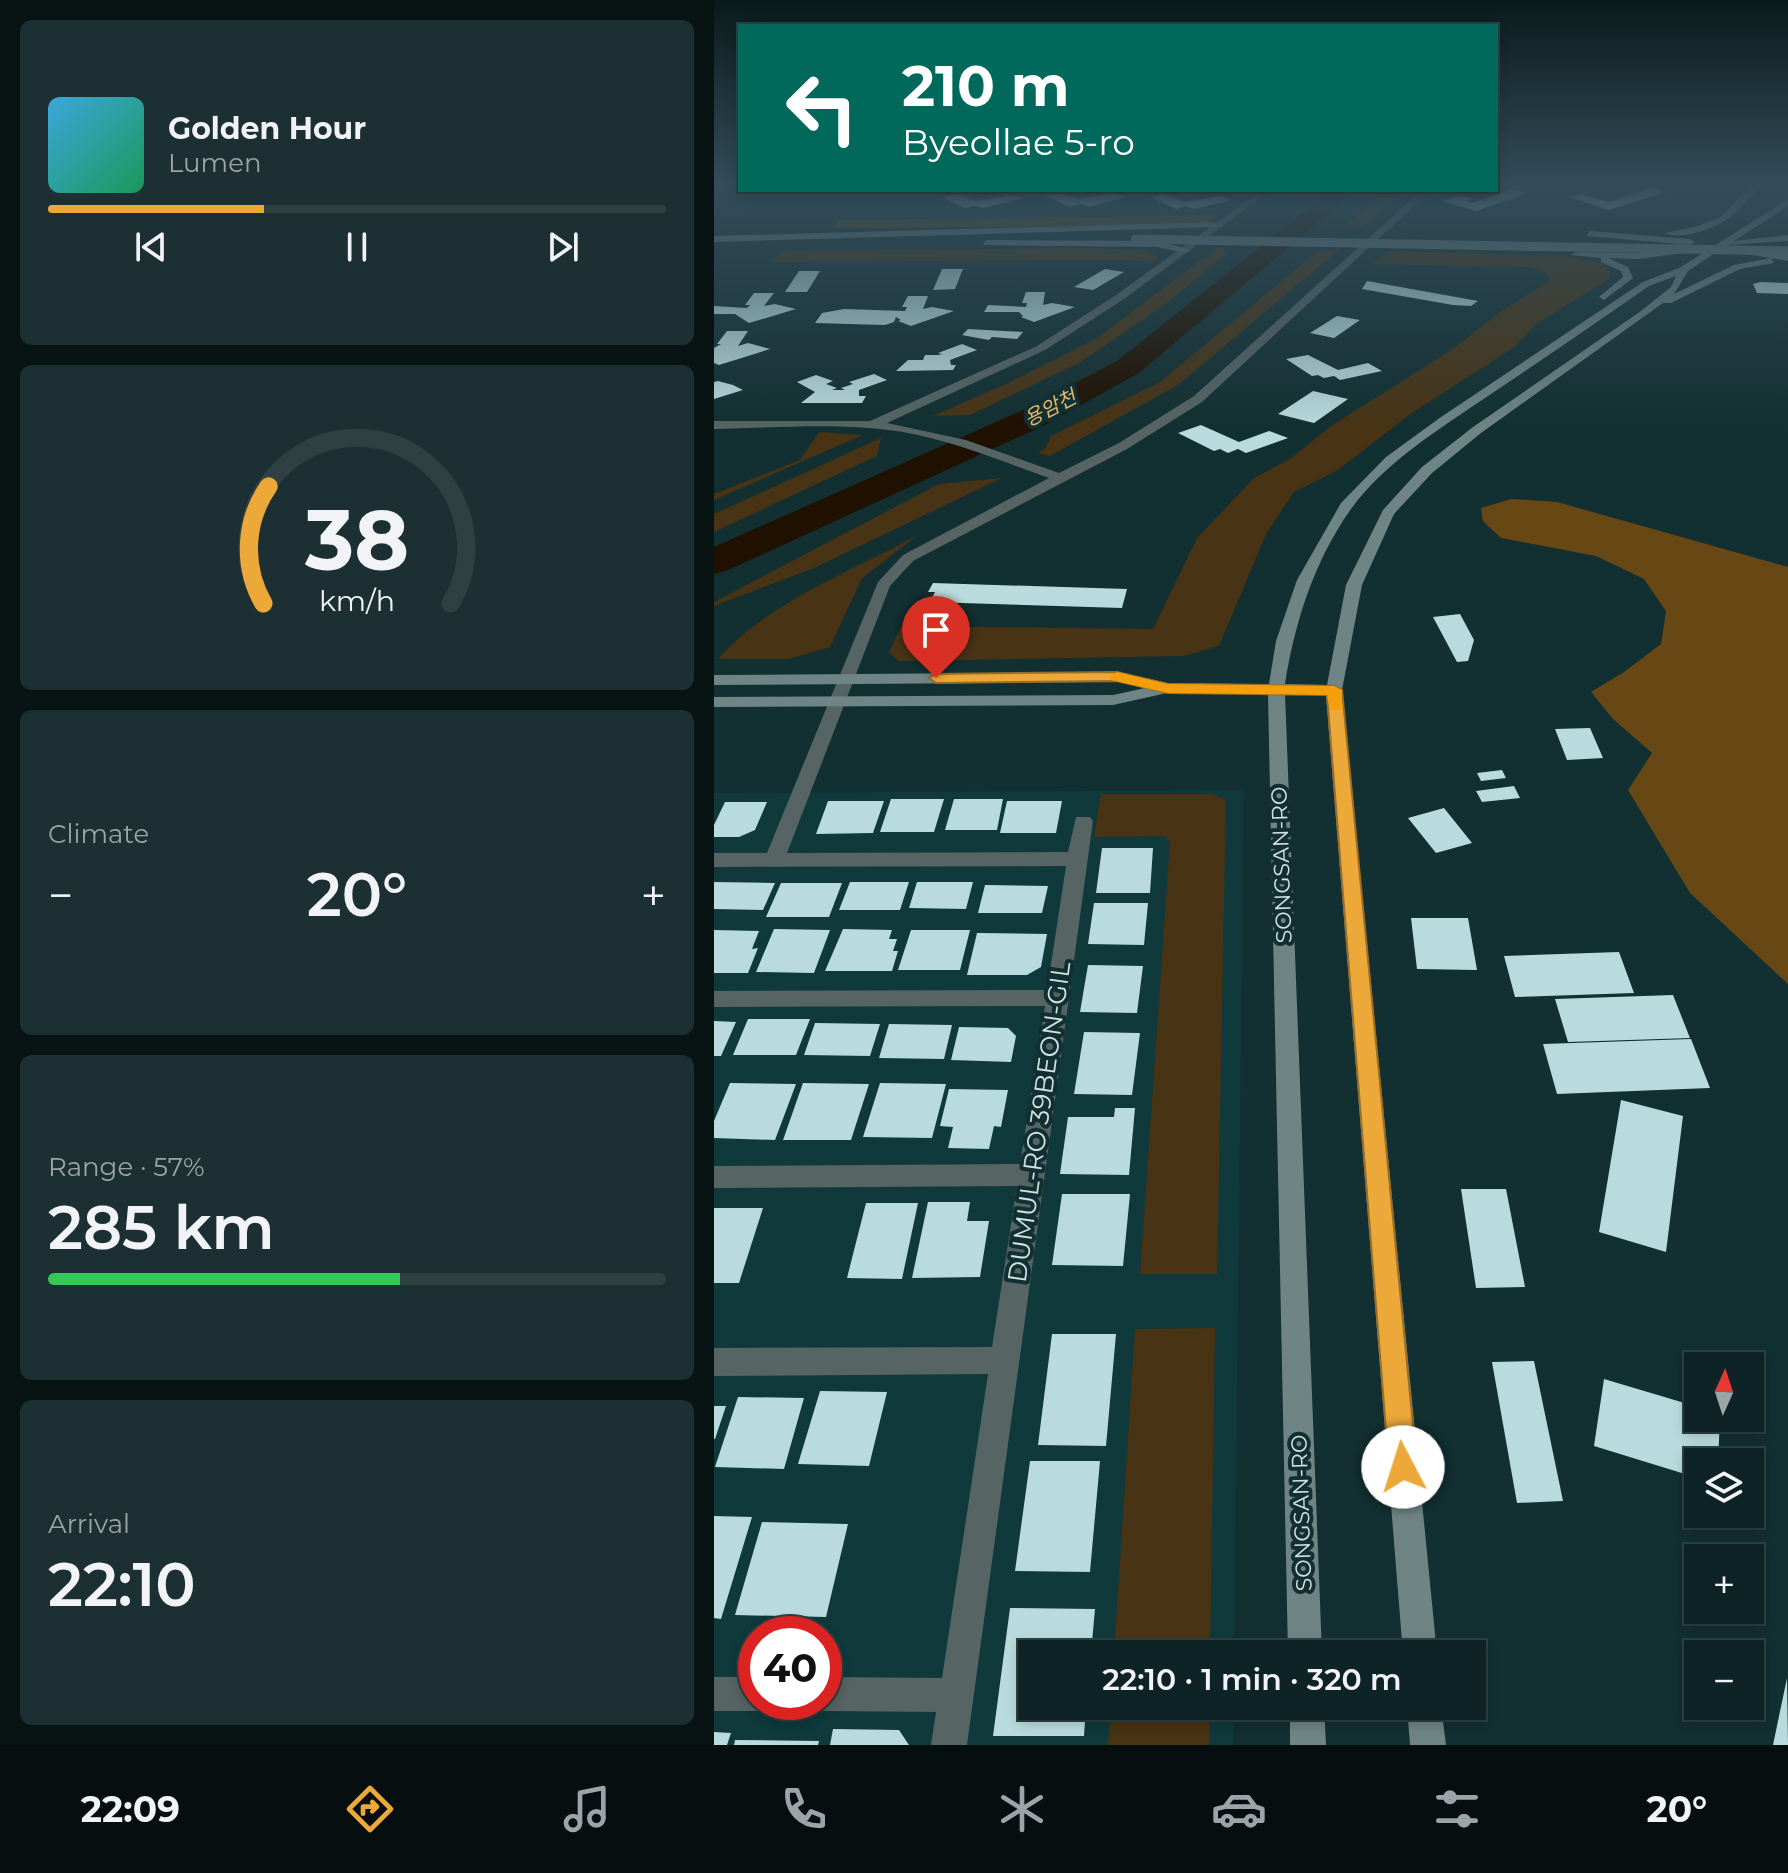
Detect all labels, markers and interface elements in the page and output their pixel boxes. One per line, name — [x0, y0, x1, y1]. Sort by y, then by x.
text: 210 m — [902, 52, 1070, 120]
icon: left — [770, 56, 874, 160]
text: Golden Hour — [168, 110, 366, 147]
text: Byeollae 5-ro — [902, 120, 1135, 164]
text: Lumen — [168, 147, 261, 179]
icon: previous — [129, 225, 173, 269]
icon: pause — [335, 225, 379, 269]
icon: next — [541, 225, 585, 269]
water label: 용암천 — [1020, 384, 1082, 431]
text: 38 — [304, 488, 409, 590]
text: km/h — [319, 583, 395, 618]
pin — [902, 596, 970, 678]
icon: arrive — [914, 608, 958, 652]
street label: SONGSAN-RO — [1265, 786, 1298, 944]
text: Climate — [48, 818, 149, 850]
text: 20° — [307, 858, 407, 931]
text: − — [48, 868, 73, 922]
text: + — [641, 868, 666, 922]
street label: DUMUL-RO 39BEON-GIL — [1001, 959, 1077, 1284]
text: Range · 57% — [48, 1151, 205, 1183]
text: 285 km — [48, 1191, 275, 1264]
north arrow — [1684, 1352, 1764, 1432]
map controls — [1684, 1352, 1764, 1720]
position arrow — [1361, 1425, 1445, 1509]
street label: SONGSAN-RO — [1285, 1434, 1318, 1592]
button: layers — [1684, 1448, 1764, 1528]
text: Arrival — [48, 1508, 130, 1540]
button: + — [1684, 1544, 1764, 1624]
text: 22:10 — [48, 1548, 196, 1621]
speed limit sign: 40 — [738, 1616, 842, 1720]
button: − — [1684, 1640, 1764, 1720]
text: 22:10 · 1 min · 320 m — [1102, 1661, 1402, 1698]
icon: directions — [342, 1781, 398, 1837]
icon: music — [559, 1781, 615, 1837]
icon: phone — [776, 1781, 832, 1837]
icon: climate — [994, 1781, 1050, 1837]
icon: car — [1211, 1781, 1267, 1837]
icon: filters — [1429, 1781, 1485, 1837]
text: 22:09 — [81, 1787, 180, 1831]
text: 20° — [1646, 1787, 1707, 1831]

